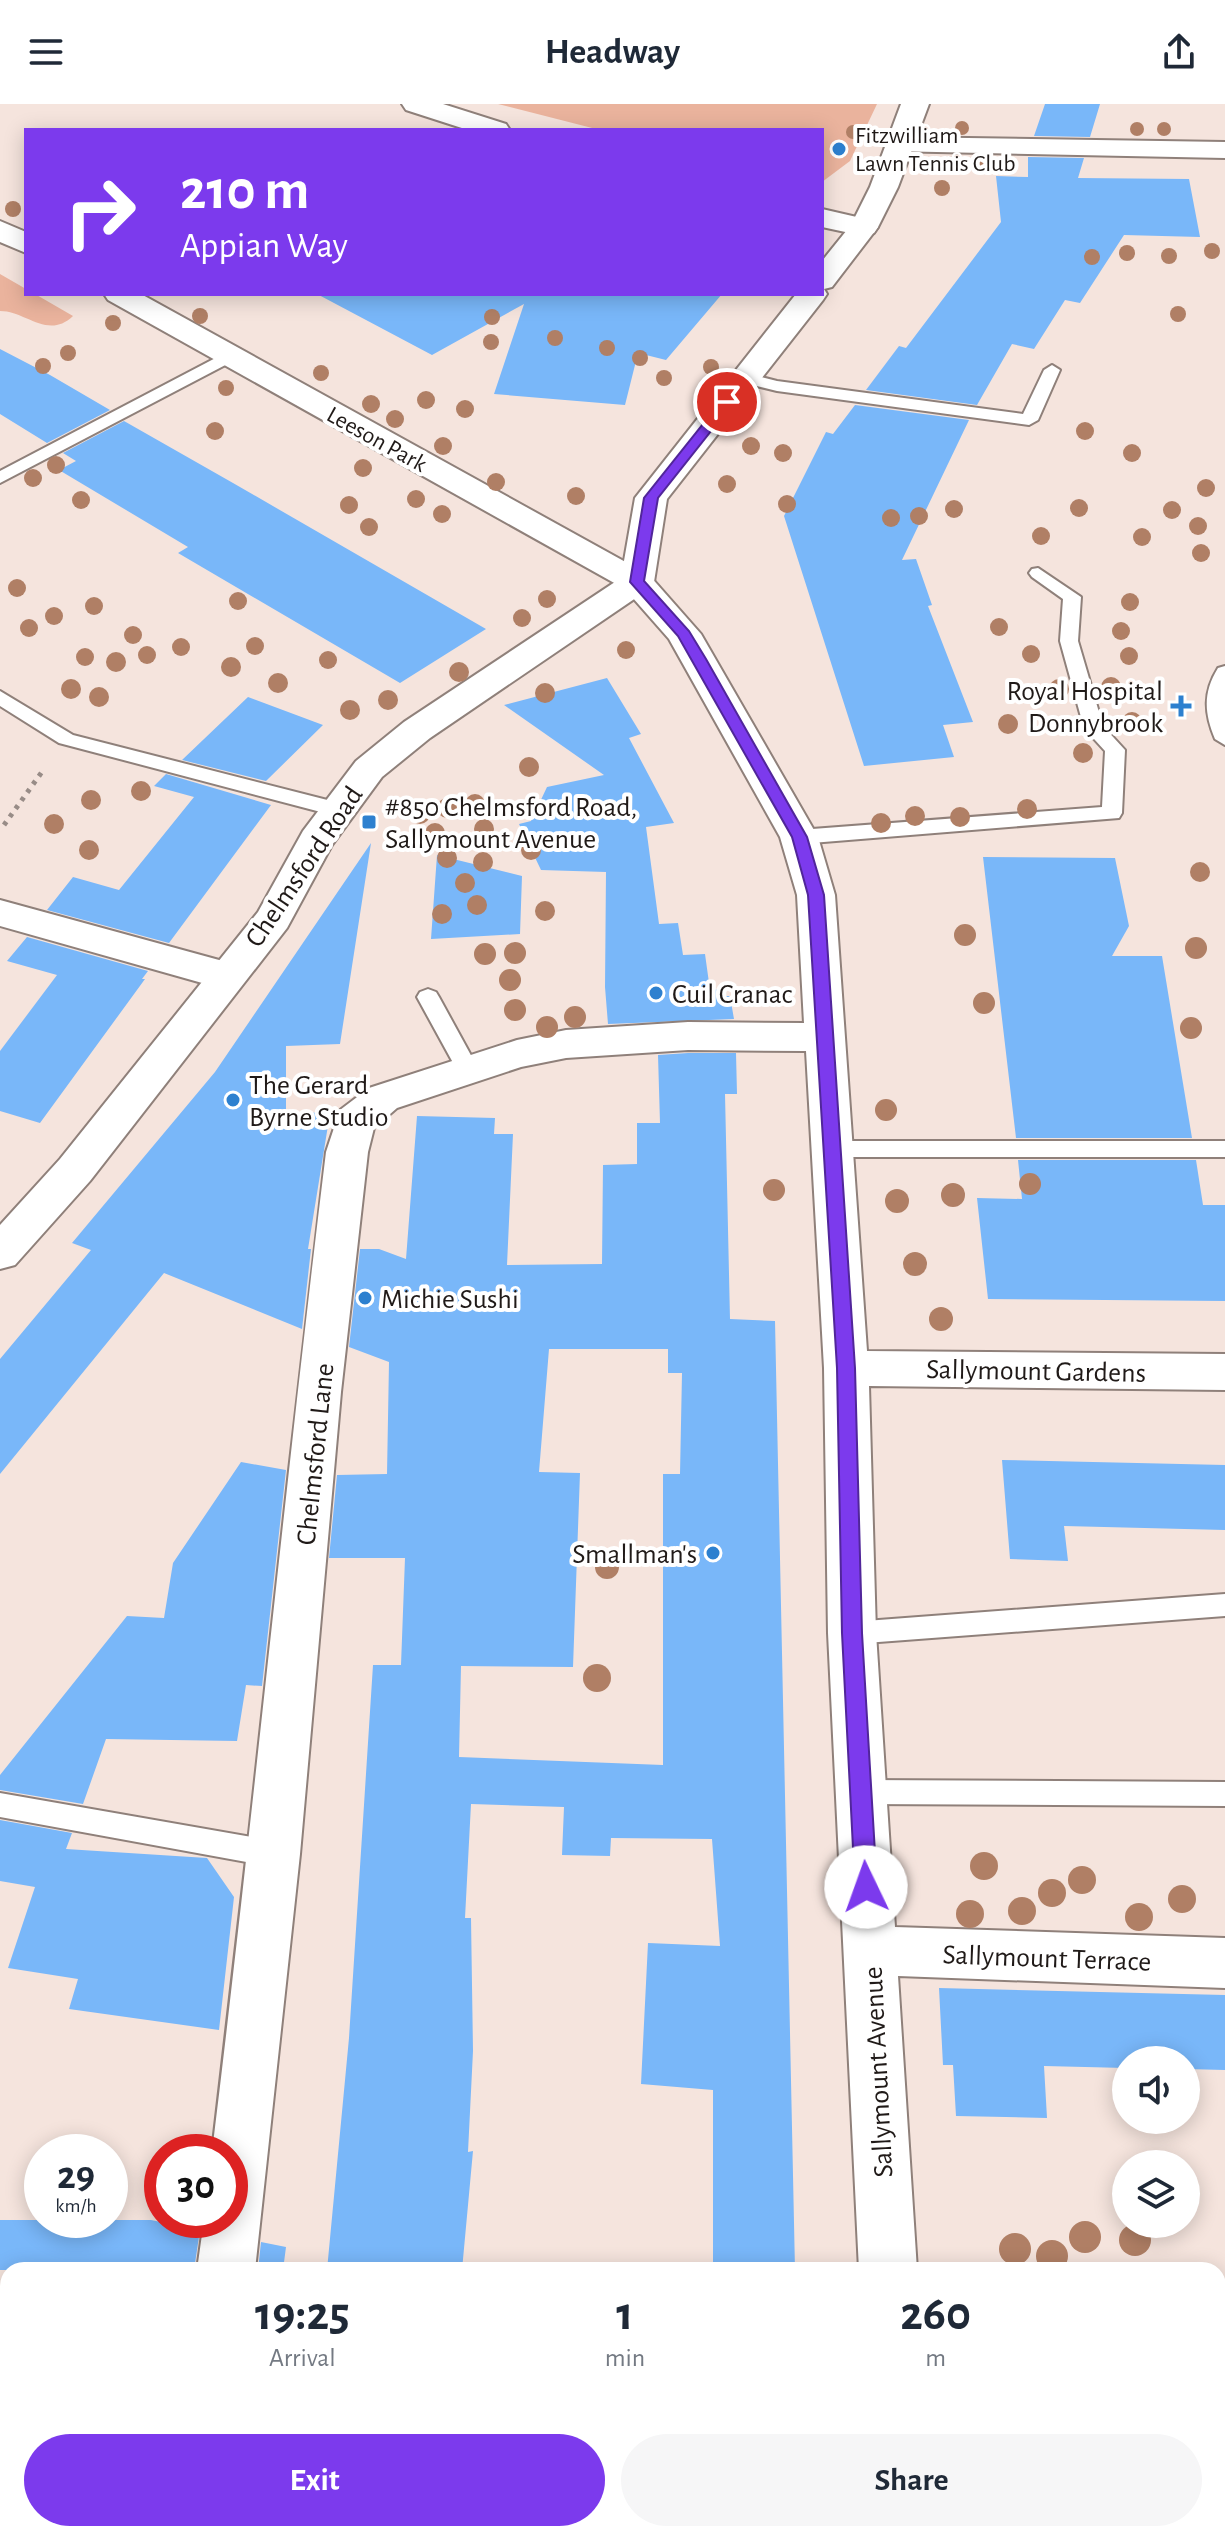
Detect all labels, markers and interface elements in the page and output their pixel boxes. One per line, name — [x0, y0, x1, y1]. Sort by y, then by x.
icon: menu — [24, 30, 68, 74]
icon: share — [1157, 30, 1201, 74]
text: Headway — [545, 34, 680, 70]
place label: Fitzwilliam Lawn Tennis Club — [855, 124, 1016, 176]
marker: Fitzwilliam Lawn Tennis Club — [830, 140, 848, 158]
icon: right — [48, 160, 152, 264]
text: 210 m — [180, 163, 309, 219]
text: Appian Way — [180, 228, 348, 264]
pin — [693, 368, 761, 436]
icon: arrive — [705, 380, 749, 424]
street label: Leeson Park — [323, 403, 430, 477]
place label: Royal Hospital Donnybrook — [1007, 678, 1163, 738]
marker: Royal Hospital Donnybrook — [1170, 695, 1192, 717]
street label: Chelmsford Road — [241, 782, 369, 952]
place label: #850 Chelmsford Road, Sallymount Avenue — [385, 794, 637, 854]
marker: #850 Chelmsford Road, Sallymount Avenue — [360, 813, 378, 831]
place label: Cuil Cranac — [672, 981, 793, 1009]
marker: Cuil Cranac — [647, 984, 665, 1002]
place label: The Gerard Byrne Studio — [249, 1072, 388, 1132]
marker: The Gerard Byrne Studio — [224, 1091, 242, 1109]
place label: Michie Sushi — [381, 1286, 519, 1314]
marker: Michie Sushi — [356, 1289, 374, 1307]
street label: Sallymount Gardens — [926, 1356, 1146, 1388]
street label: Chelmsford Lane — [293, 1362, 339, 1547]
place label: Smallman's — [572, 1541, 697, 1569]
marker: Smallman's — [704, 1544, 722, 1562]
position arrow — [824, 1845, 908, 1929]
street label: Sallymount Terrace — [942, 1941, 1152, 1977]
street label: Sallymount Avenue — [859, 1966, 899, 2178]
map controls — [1112, 2046, 1200, 2238]
button: sound — [1112, 2046, 1200, 2134]
speed limit sign: 30 — [144, 2134, 248, 2238]
button: layers — [1112, 2150, 1200, 2238]
text: 29 — [57, 2156, 95, 2196]
text: km/h — [55, 2196, 97, 2216]
text: 19:25 — [255, 2291, 350, 2339]
text: 1 — [616, 2291, 634, 2339]
text: 260 — [900, 2291, 971, 2339]
text: Arrival — [269, 2345, 336, 2371]
text: min — [605, 2345, 645, 2371]
text: m — [925, 2345, 946, 2371]
button: Exit — [24, 2434, 605, 2526]
button: Share — [621, 2434, 1202, 2526]

